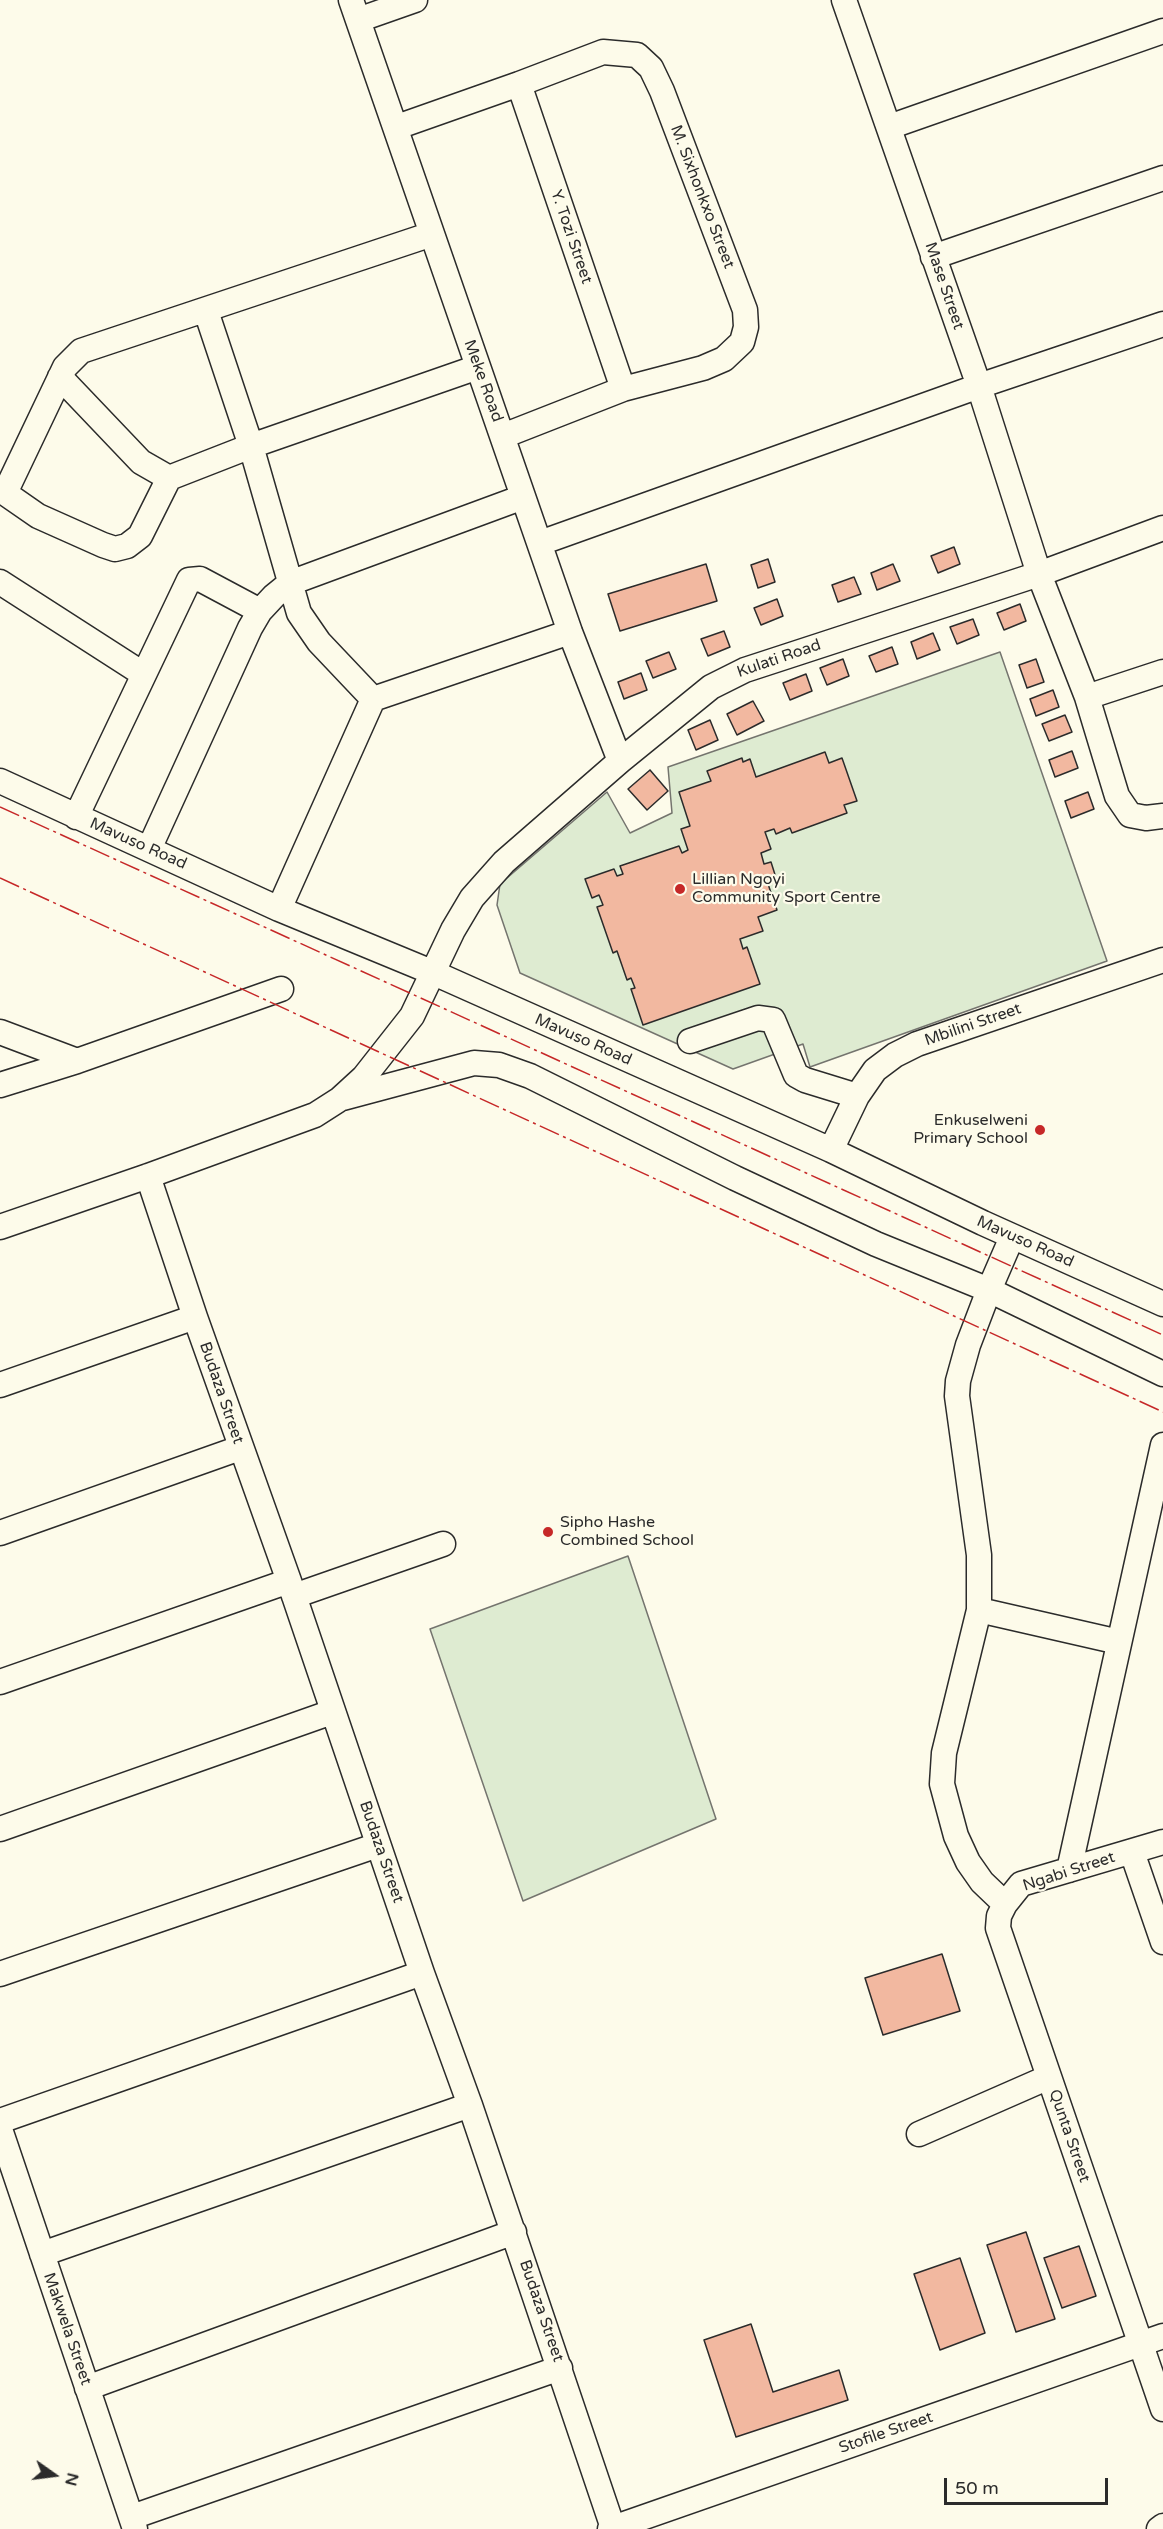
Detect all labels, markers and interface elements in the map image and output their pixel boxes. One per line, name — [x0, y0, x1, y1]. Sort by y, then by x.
street label: M. Sixhonkxo Street — [666, 123, 738, 271]
street label: Y. Tozi Street — [546, 188, 596, 286]
street label: Mase Street — [920, 240, 968, 332]
street label: Meke Road — [459, 337, 507, 425]
street label: Kulati Road — [734, 636, 824, 682]
street label: Mavuso Road — [86, 814, 190, 874]
place label: Lillian Ngoyi Community Sport Centre — [692, 870, 881, 908]
marker: Lillian Ngoyi Community Sport Centre — [673, 882, 687, 896]
street label: Mbilini Street — [922, 999, 1024, 1051]
street label: Mavuso Road — [531, 1010, 635, 1070]
place label: Enkuselweni Primary School — [913, 1111, 1028, 1149]
marker: Enkuselweni Primary School — [1033, 1123, 1047, 1137]
street label: Mavuso Road — [973, 1212, 1077, 1272]
street label: Budaza Street — [195, 1339, 247, 1447]
place label: Sipho Hashe Combined School — [560, 1513, 694, 1551]
marker: Sipho Hashe Combined School — [541, 1525, 555, 1539]
street label: Budaza Street — [355, 1798, 407, 1906]
street label: Ngabi Street — [1021, 1848, 1117, 1896]
street label: Qunta Street — [1044, 2087, 1094, 2185]
street label: Budaza Street — [515, 2257, 567, 2365]
street label: Makwela Street — [39, 2270, 95, 2388]
street label: Stofile Street — [836, 2408, 936, 2458]
north arrow — [24, 2445, 84, 2505]
scale bar — [947, 2466, 1110, 2504]
text: N — [60, 2471, 83, 2488]
text: 50 m — [955, 2477, 999, 2499]

